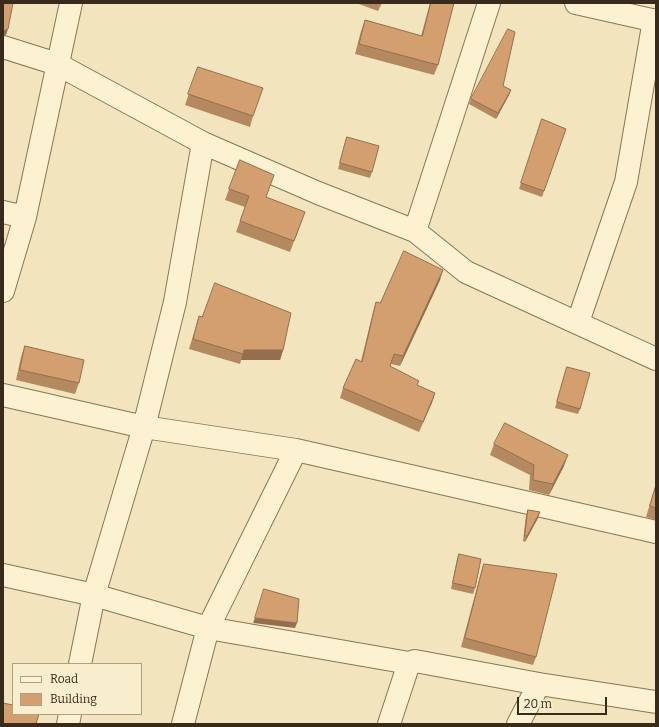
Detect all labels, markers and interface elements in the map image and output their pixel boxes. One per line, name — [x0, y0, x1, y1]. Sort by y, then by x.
legend — [12, 663, 142, 715]
text: Road — [50, 672, 78, 686]
scale bar — [519, 689, 609, 715]
text: Building — [50, 692, 97, 706]
text: 20 m — [524, 697, 552, 711]

